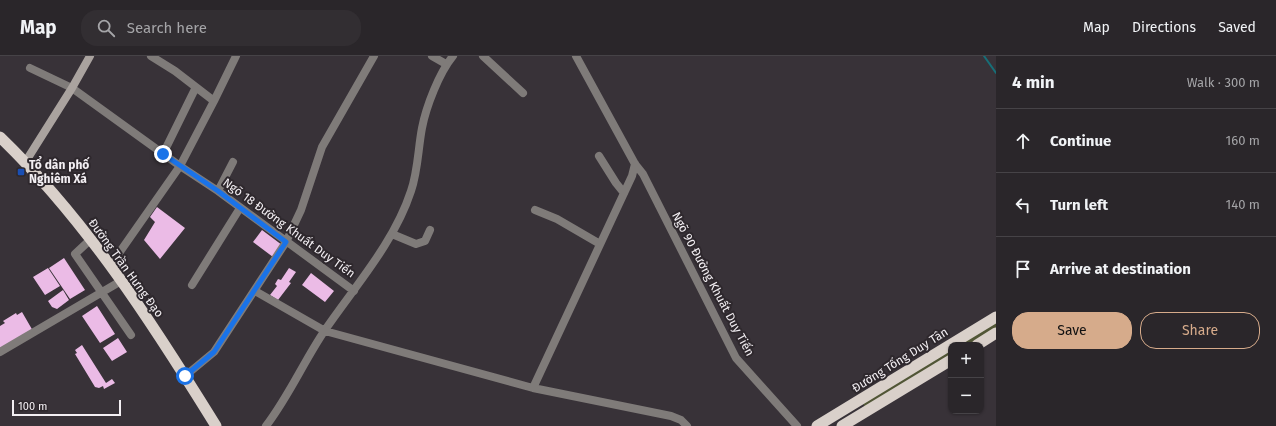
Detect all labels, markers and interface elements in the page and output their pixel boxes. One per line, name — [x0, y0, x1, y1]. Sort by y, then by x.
search box — [81, 10, 361, 46]
text: Map — [20, 16, 57, 39]
icon: search — [95, 17, 117, 39]
text: Search here — [127, 19, 207, 37]
text: Map — [1083, 19, 1110, 36]
text: Directions — [1132, 19, 1196, 36]
text: Saved — [1218, 19, 1256, 36]
text: 4 min — [1012, 72, 1055, 93]
text: Walk · 300 m — [1187, 75, 1260, 90]
icon: ahead — [1012, 130, 1034, 152]
text: Continue — [1050, 132, 1111, 150]
text: 160 m — [1226, 133, 1260, 148]
route end — [154, 145, 172, 163]
place label: Tổ dân phố Nghiêm Xá — [29, 156, 90, 186]
marker: Tổ dân phố Nghiêm Xá — [16, 167, 26, 177]
street label: Ngõ 18 Đường Khuất Duy Tiến — [220, 175, 358, 281]
icon: left — [1012, 194, 1034, 216]
text: Turn left — [1050, 196, 1108, 214]
text: 140 m — [1226, 197, 1260, 212]
street label: Ngõ 90 Đường Khuất Duy Tiến — [669, 209, 758, 358]
street label: Đường Trần Hưng Đạo — [86, 215, 167, 320]
icon: arrive — [1012, 258, 1034, 280]
text: Arrive at destination — [1050, 260, 1191, 278]
button: Save — [1012, 312, 1132, 349]
button: Share — [1140, 312, 1260, 349]
street label: Đường Tống Duy Tân — [849, 324, 951, 395]
map controls — [948, 342, 984, 414]
button: + — [948, 342, 984, 378]
route start — [176, 367, 194, 385]
button: − — [948, 378, 984, 414]
scale bar — [12, 398, 121, 417]
text: 100 m — [18, 400, 47, 413]

